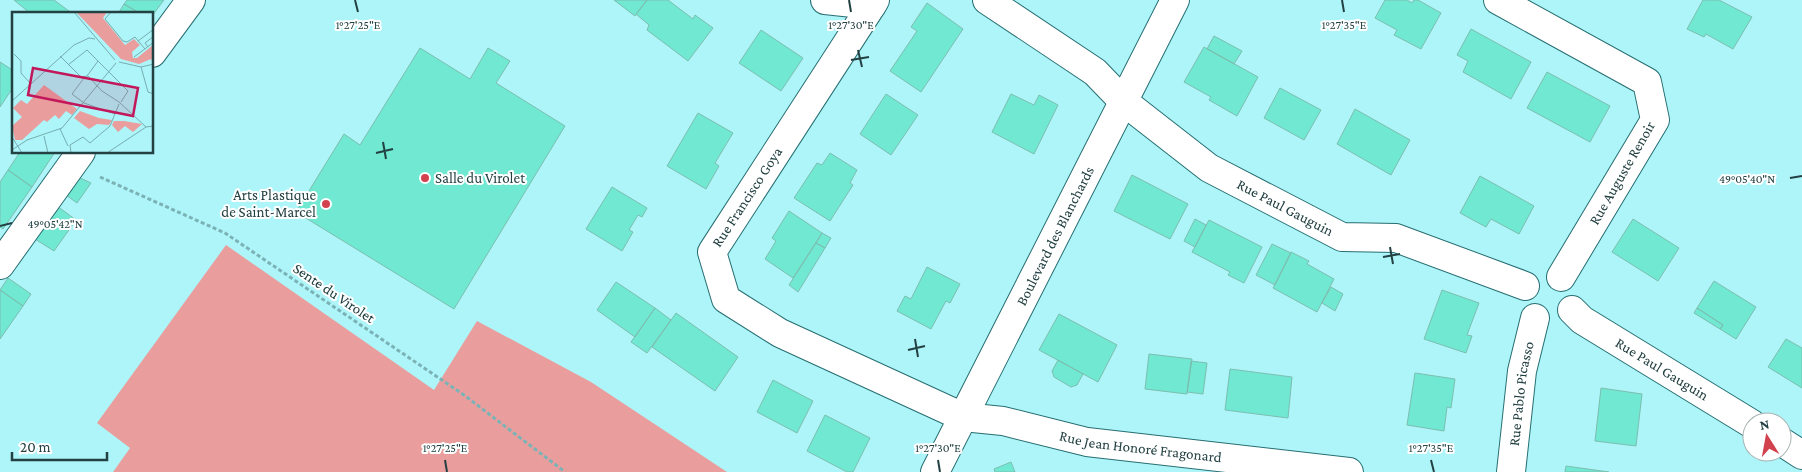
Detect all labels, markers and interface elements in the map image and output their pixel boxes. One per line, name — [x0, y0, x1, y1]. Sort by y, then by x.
inset map — [12, 12, 154, 154]
text: 1°27'25"E — [336, 18, 381, 32]
text: 1°27'30"E — [828, 18, 874, 32]
text: 1°27'35"E — [1322, 18, 1367, 32]
street label: Rue Auguste Renoir — [1586, 118, 1659, 228]
street label: Rue Francisco Goya — [709, 144, 786, 251]
street label: Boulevard des Blanchards — [1013, 163, 1097, 308]
place label: Salle du Virolet — [435, 170, 526, 186]
marker: Salle du Virolet — [419, 172, 431, 184]
text: 49°05'40"N — [1719, 172, 1775, 186]
street label: Rue Paul Gauguin — [1234, 176, 1336, 239]
place label: Arts Plastique de Saint-Marcel — [221, 187, 316, 220]
marker: Arts Plastique de Saint-Marcel — [320, 198, 332, 210]
text: 49°05'42"N — [27, 217, 83, 231]
street label: Sente du Virolet — [290, 260, 379, 327]
street label: Rue Paul Gauguin — [1613, 334, 1712, 404]
street label: Rue Pablo Picasso — [1506, 340, 1537, 447]
north arrow — [1742, 412, 1792, 462]
text: N — [1758, 415, 1771, 433]
street label: Rue Jean Honoré Fragonard — [1058, 427, 1223, 465]
scale bar — [12, 430, 108, 462]
text: 20 m — [20, 439, 51, 455]
text: 1°27'25"E — [423, 441, 468, 455]
text: 1°27'30"E — [915, 441, 961, 455]
text: 1°27'35"E — [1409, 441, 1454, 455]

